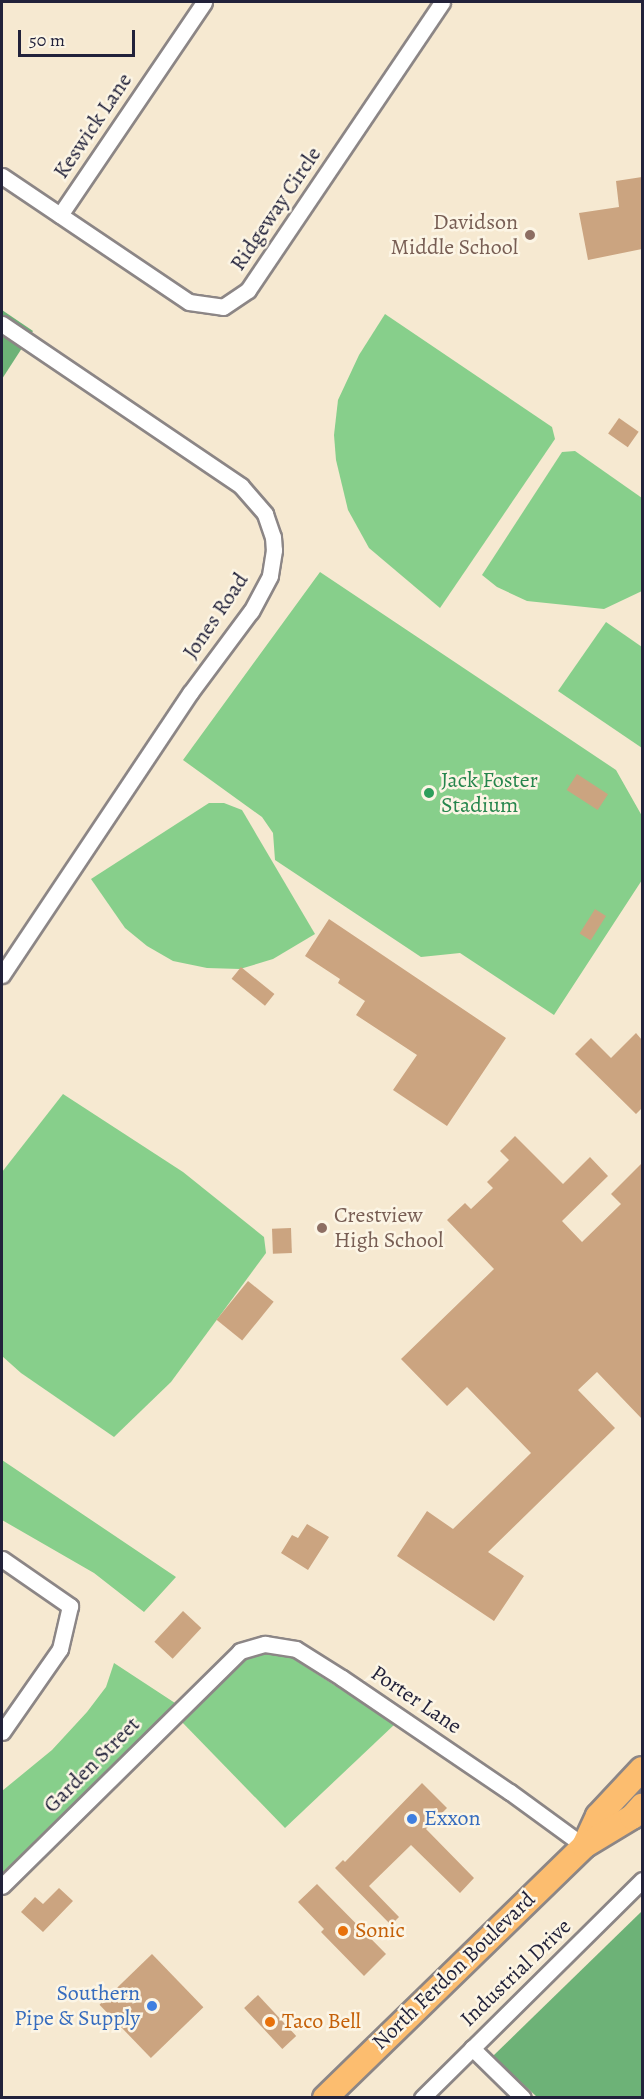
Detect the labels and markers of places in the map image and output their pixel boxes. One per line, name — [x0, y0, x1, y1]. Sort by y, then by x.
place label: Davidson Middle School — [391, 209, 518, 260]
marker: Davidson Middle School — [523, 228, 537, 242]
place label: Jack Foster Stadium — [441, 767, 538, 818]
marker: Jack Foster Stadium — [422, 786, 436, 800]
place label: Crestview High School — [334, 1202, 443, 1254]
marker: Crestview High School — [315, 1221, 329, 1235]
place label: Exxon — [424, 1806, 480, 1832]
marker: Exxon — [405, 1812, 419, 1826]
place label: Sonic — [355, 1918, 405, 1944]
marker: Sonic — [336, 1924, 350, 1938]
place label: Southern Pipe & Supply — [14, 1980, 140, 2032]
marker: Southern Pipe & Supply — [145, 1999, 159, 2013]
place label: Taco Bell — [282, 2009, 361, 2035]
marker: Taco Bell — [263, 2015, 277, 2029]

